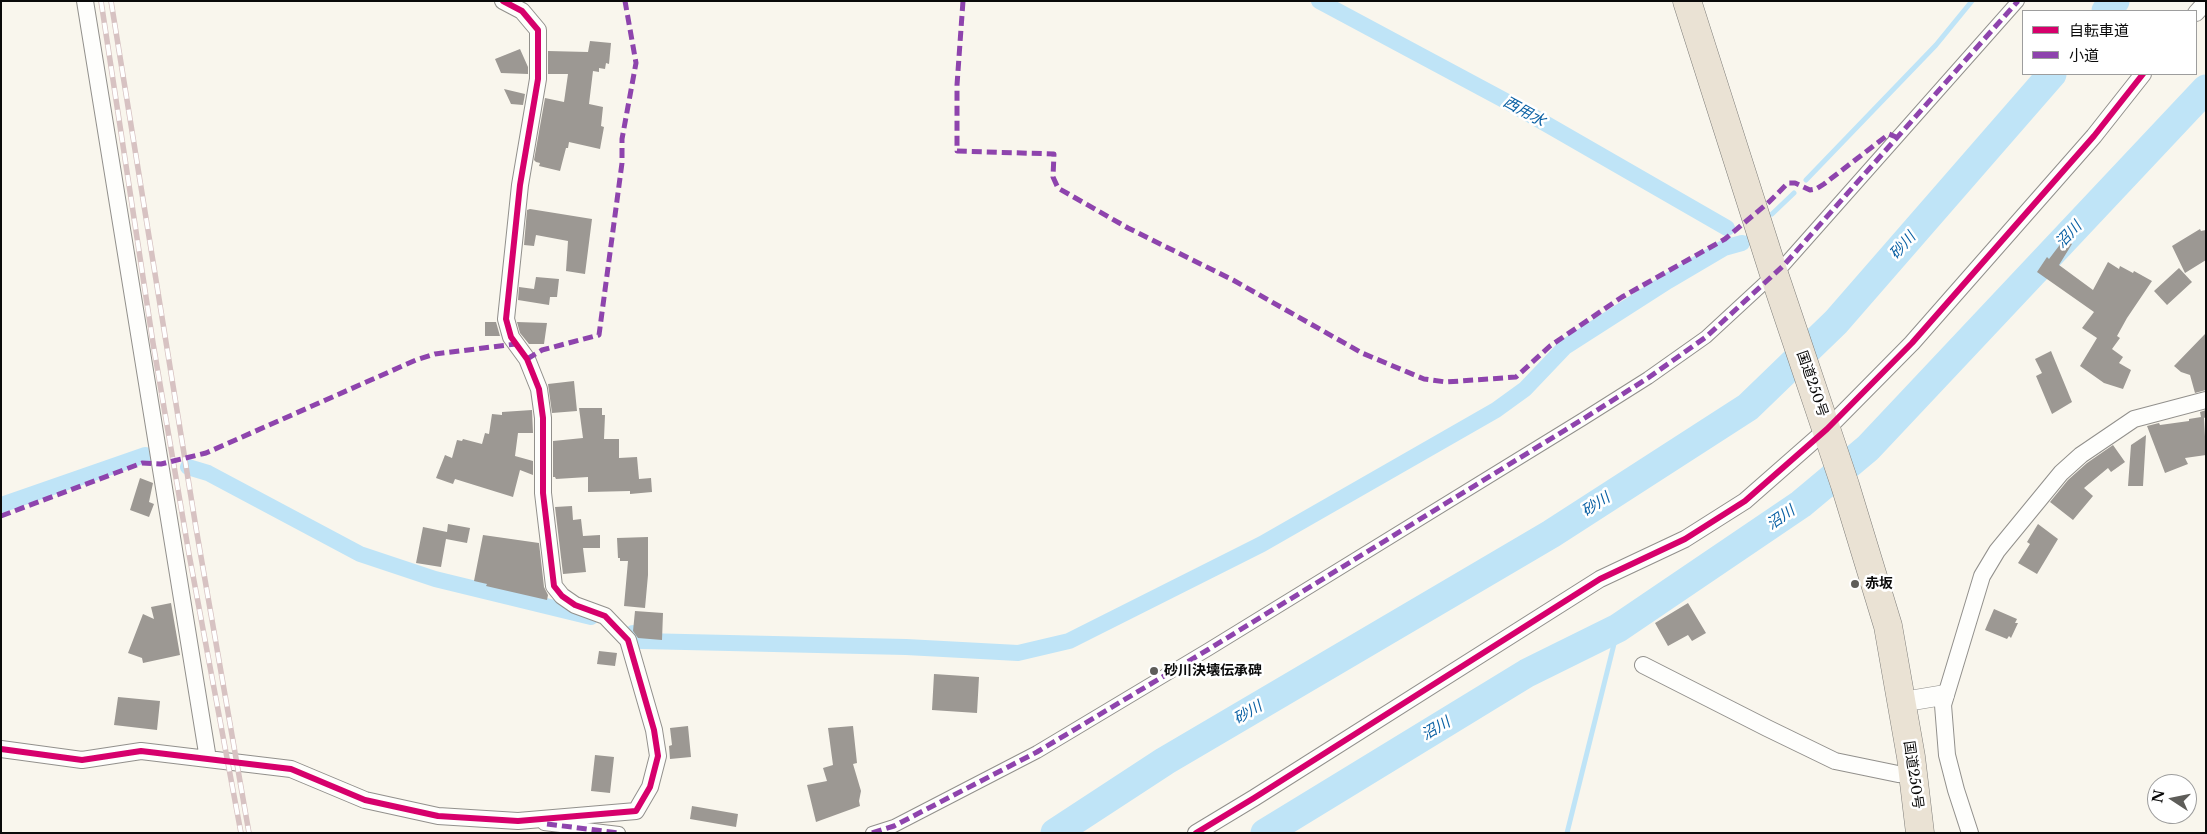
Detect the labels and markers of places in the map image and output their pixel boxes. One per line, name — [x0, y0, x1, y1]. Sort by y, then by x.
place label: 赤坂 — [1865, 576, 1893, 592]
marker: 赤坂 — [1849, 578, 1861, 590]
place label: 砂川決壊伝承碑 — [1164, 663, 1262, 679]
marker: 砂川決壊伝承碑 — [1148, 665, 1160, 677]

